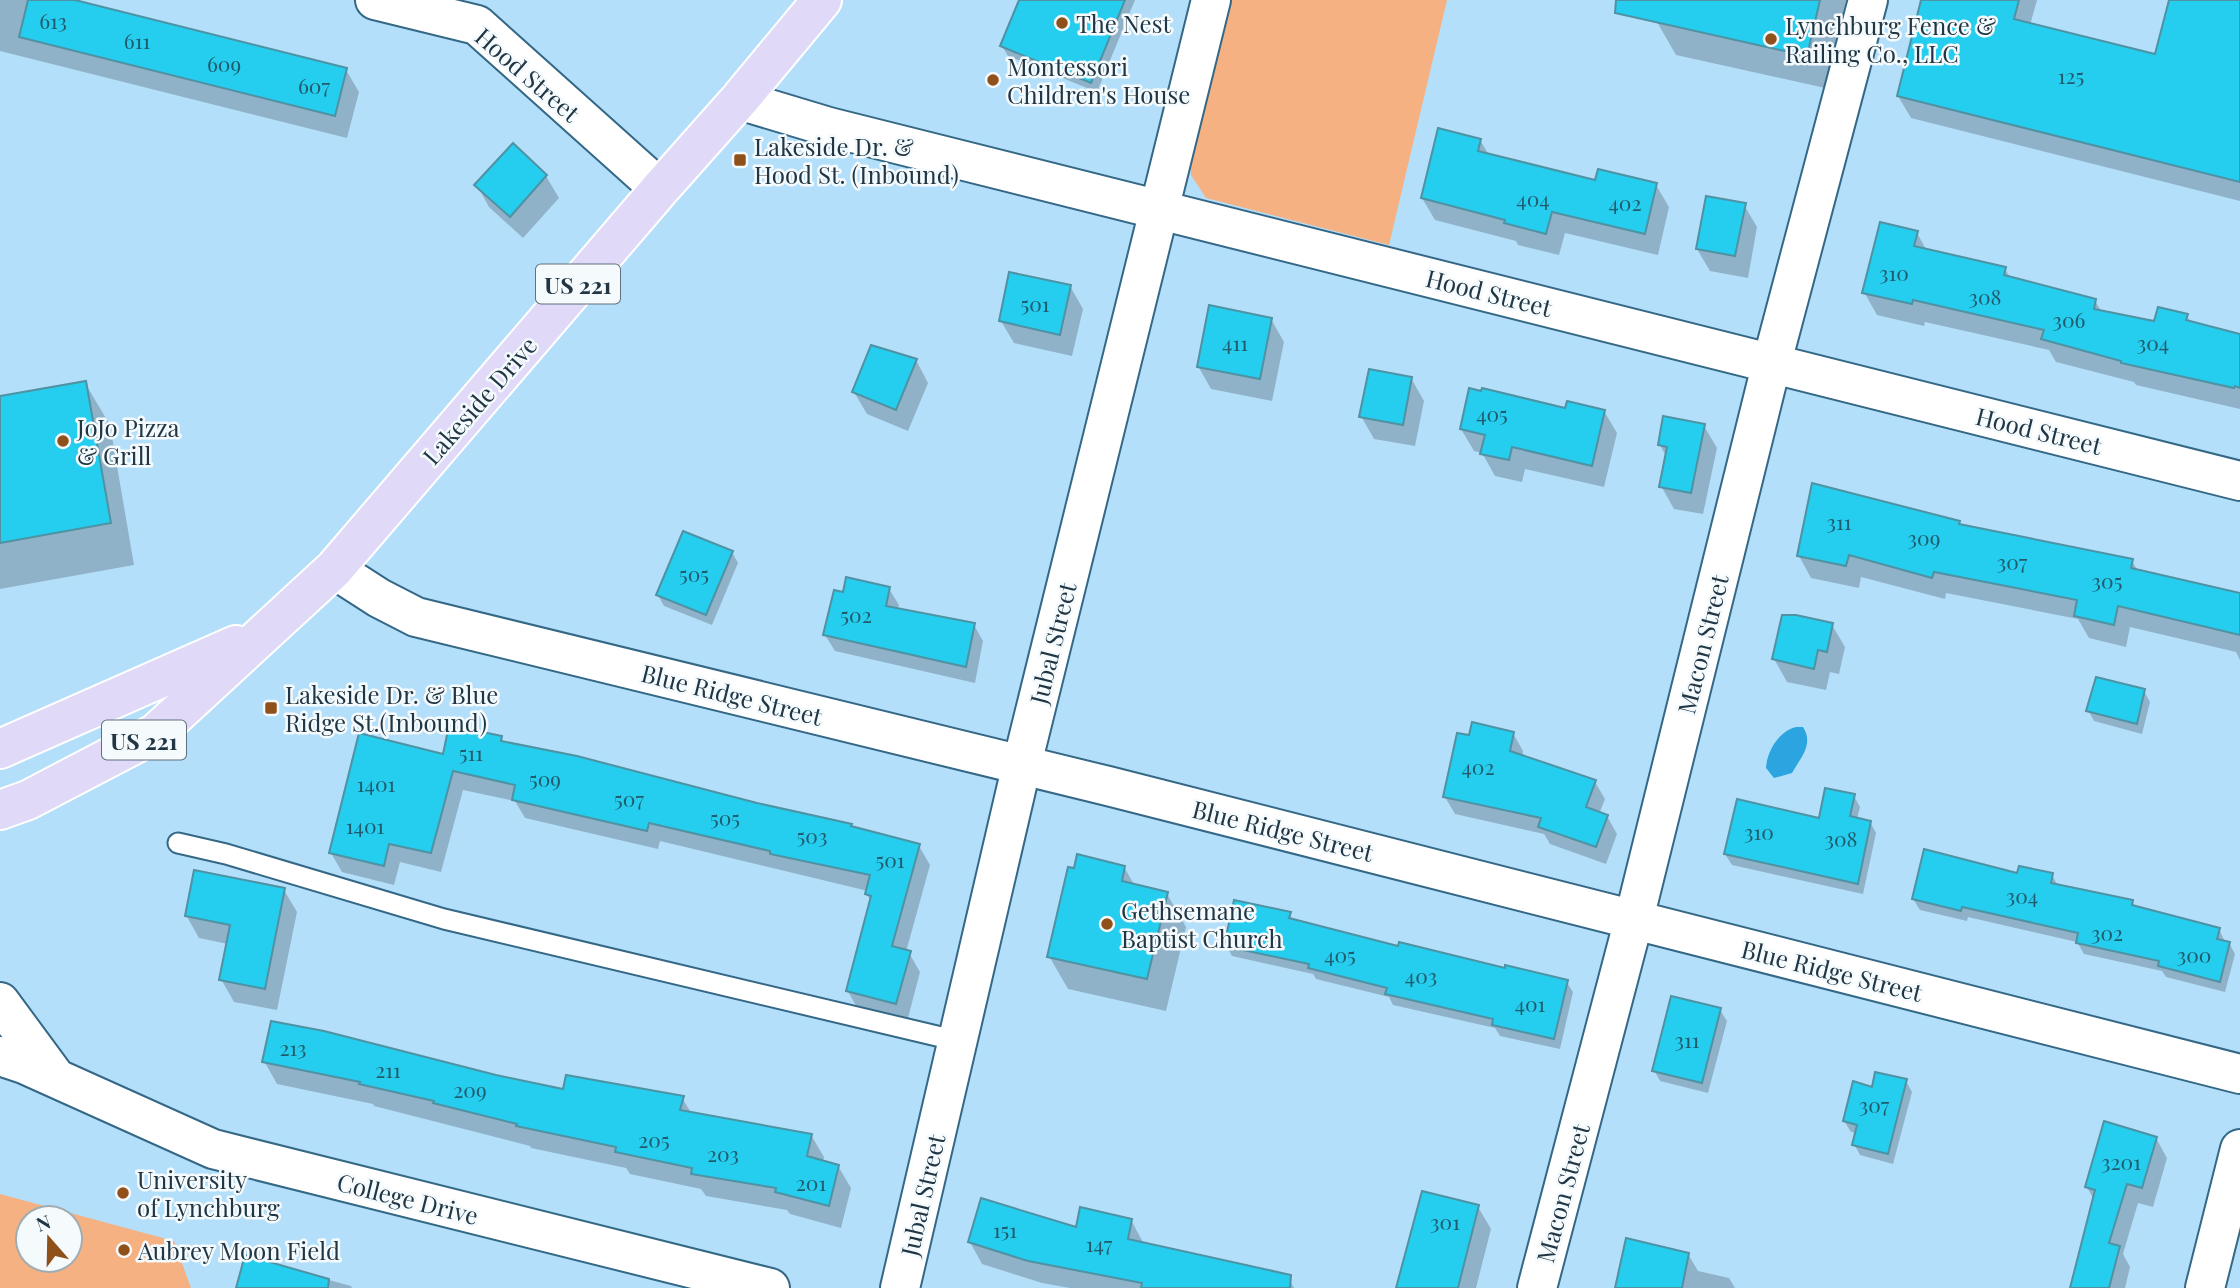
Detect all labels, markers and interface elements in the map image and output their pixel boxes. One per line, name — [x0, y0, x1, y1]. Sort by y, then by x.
house number: 613 — [39, 6, 67, 34]
place label: The Nest — [1076, 7, 1171, 39]
place label: Lynchburg Fence & Railing Co., LLC — [1785, 9, 1996, 69]
marker: The Nest — [1054, 15, 1070, 31]
street label: Hood Street — [469, 20, 587, 129]
house number: 611 — [124, 26, 150, 54]
marker: Lynchburg Fence & Railing Co., LLC — [1763, 31, 1779, 47]
house number: 609 — [207, 49, 241, 77]
place label: Montessori Children's House — [1007, 50, 1190, 110]
house number: 125 — [2058, 61, 2084, 89]
house number: 607 — [298, 71, 330, 99]
marker: Montessori Children's House — [985, 72, 1001, 88]
place label: Lakeside Dr. & Hood St. (Inbound) — [754, 130, 959, 190]
marker: Lakeside Dr. & Hood St. (Inbound) — [732, 152, 748, 168]
house number: 404 — [1516, 184, 1550, 212]
house number: 402 — [1608, 188, 1642, 216]
house number: 310 — [1879, 258, 1909, 286]
street label: Hood Street — [1423, 261, 1556, 323]
road number: US 221 — [536, 264, 620, 304]
house number: 308 — [1969, 282, 2002, 310]
house number: 501 — [1020, 289, 1050, 317]
house number: 306 — [2053, 305, 2086, 333]
house number: 411 — [1222, 328, 1248, 356]
house number: 304 — [2137, 328, 2169, 356]
street label: Lakeside Drive — [415, 329, 543, 471]
house number: 405 — [1476, 399, 1508, 427]
street label: Hood Street — [1973, 399, 2106, 461]
place label: JoJo Pizza & Grill — [76, 411, 180, 471]
marker: JoJo Pizza & Grill — [55, 433, 71, 449]
house number: 311 — [1826, 507, 1852, 535]
house number: 309 — [1908, 523, 1940, 551]
house number: 307 — [1997, 547, 2028, 575]
house number: 505 — [679, 559, 709, 587]
house number: 305 — [2092, 566, 2122, 594]
street label: Macon Street — [1669, 571, 1735, 717]
street label: Jubal Street — [1021, 578, 1083, 708]
house number: 502 — [840, 600, 872, 628]
street label: Blue Ridge Street — [638, 656, 826, 732]
place label: Lakeside Dr. & Blue Ridge St.(Inbound) — [285, 678, 498, 738]
marker: Lakeside Dr. & Blue Ridge St.(Inbound) — [263, 700, 279, 716]
road number: US 221 — [102, 720, 186, 760]
house number: 511 — [459, 738, 483, 766]
house number: 402 — [1461, 752, 1495, 780]
house number: 509 — [529, 764, 561, 792]
house number: 1401 — [357, 769, 395, 797]
house number: 507 — [614, 784, 644, 812]
street label: Blue Ridge Street — [1189, 792, 1377, 868]
house number: 505 — [710, 803, 740, 831]
house number: 1401 — [346, 811, 384, 839]
house number: 310 — [1744, 817, 1774, 845]
house number: 503 — [797, 821, 827, 849]
house number: 308 — [1825, 824, 1858, 852]
house number: 501 — [875, 845, 905, 873]
house number: 304 — [2006, 881, 2038, 909]
place label: Gethsemane Baptist Church — [1121, 894, 1283, 954]
marker: Gethsemane Baptist Church — [1099, 916, 1115, 932]
house number: 302 — [2091, 918, 2123, 946]
street label: Blue Ridge Street — [1738, 932, 1926, 1008]
house number: 405 — [1324, 940, 1356, 968]
house number: 300 — [2177, 940, 2211, 968]
house number: 403 — [1405, 961, 1437, 989]
house number: 401 — [1515, 989, 1546, 1017]
house number: 311 — [1674, 1025, 1700, 1053]
house number: 213 — [280, 1033, 306, 1061]
house number: 211 — [375, 1055, 401, 1083]
house number: 209 — [453, 1075, 487, 1103]
house number: 307 — [1859, 1090, 1890, 1118]
street label: Macon Street — [1528, 1120, 1596, 1266]
house number: 205 — [638, 1125, 670, 1153]
street label: Jubal Street — [892, 1130, 952, 1260]
house number: 203 — [707, 1139, 739, 1167]
house number: 3201 — [2101, 1147, 2141, 1175]
place label: University of Lynchburg — [137, 1163, 280, 1223]
street label: College Drive — [334, 1165, 482, 1231]
house number: 201 — [796, 1168, 826, 1196]
marker: University of Lynchburg — [115, 1185, 131, 1201]
north arrow — [14, 1204, 84, 1274]
text: N — [32, 1207, 54, 1237]
house number: 301 — [1430, 1207, 1460, 1235]
house number: 151 — [993, 1215, 1017, 1243]
house number: 147 — [1086, 1229, 1113, 1257]
place label: Aubrey Moon Field — [137, 1234, 340, 1266]
marker: Aubrey Moon Field — [116, 1242, 132, 1258]

